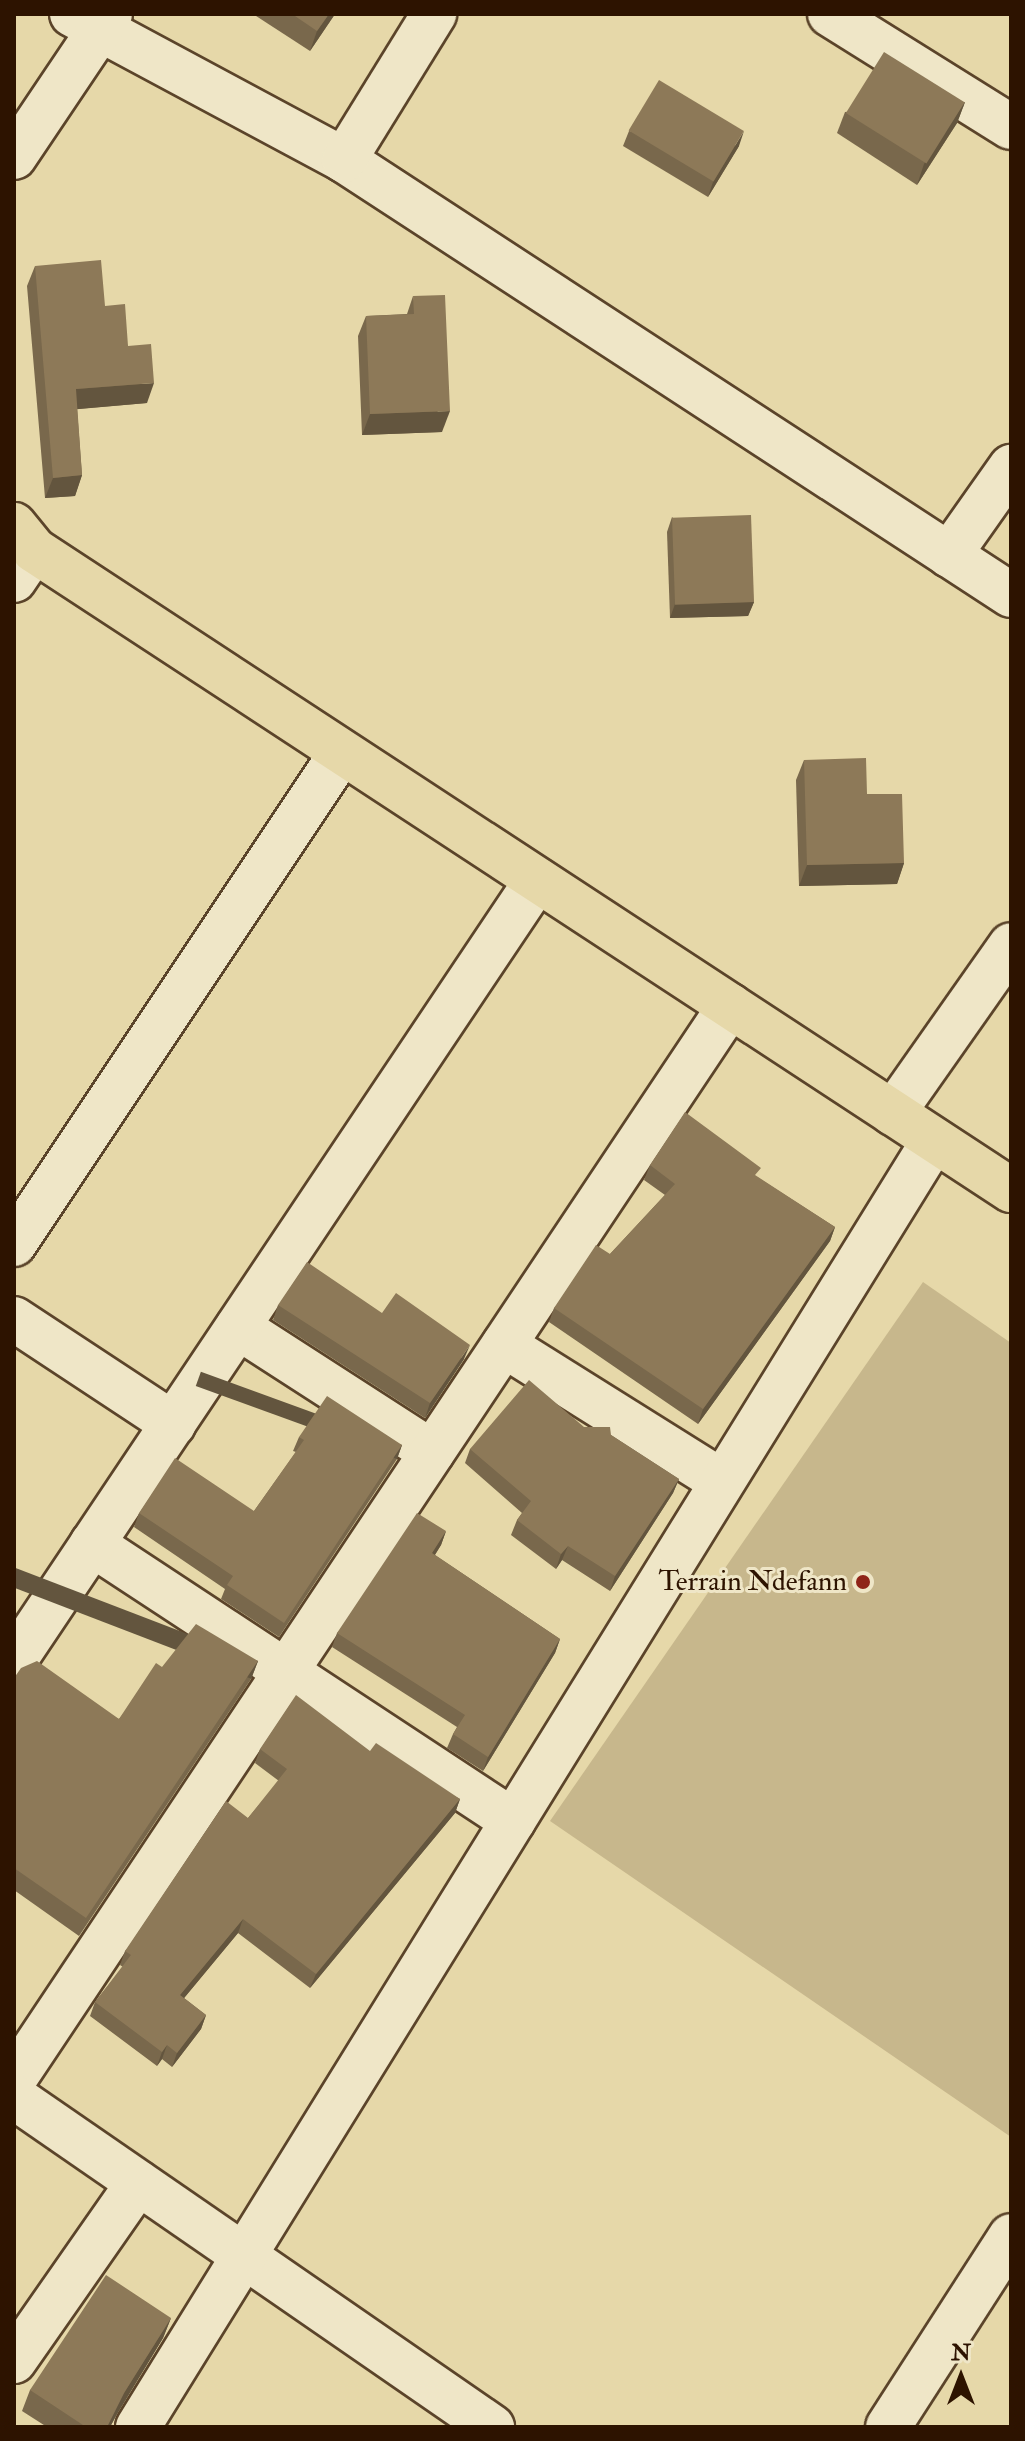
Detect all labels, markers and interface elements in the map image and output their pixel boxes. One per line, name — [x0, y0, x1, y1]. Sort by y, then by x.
place label: Terrain Ndefann — [659, 1565, 847, 1599]
marker: Terrain Ndefann — [854, 1573, 872, 1591]
north arrow — [921, 2337, 1001, 2417]
text: N — [951, 2339, 971, 2367]

